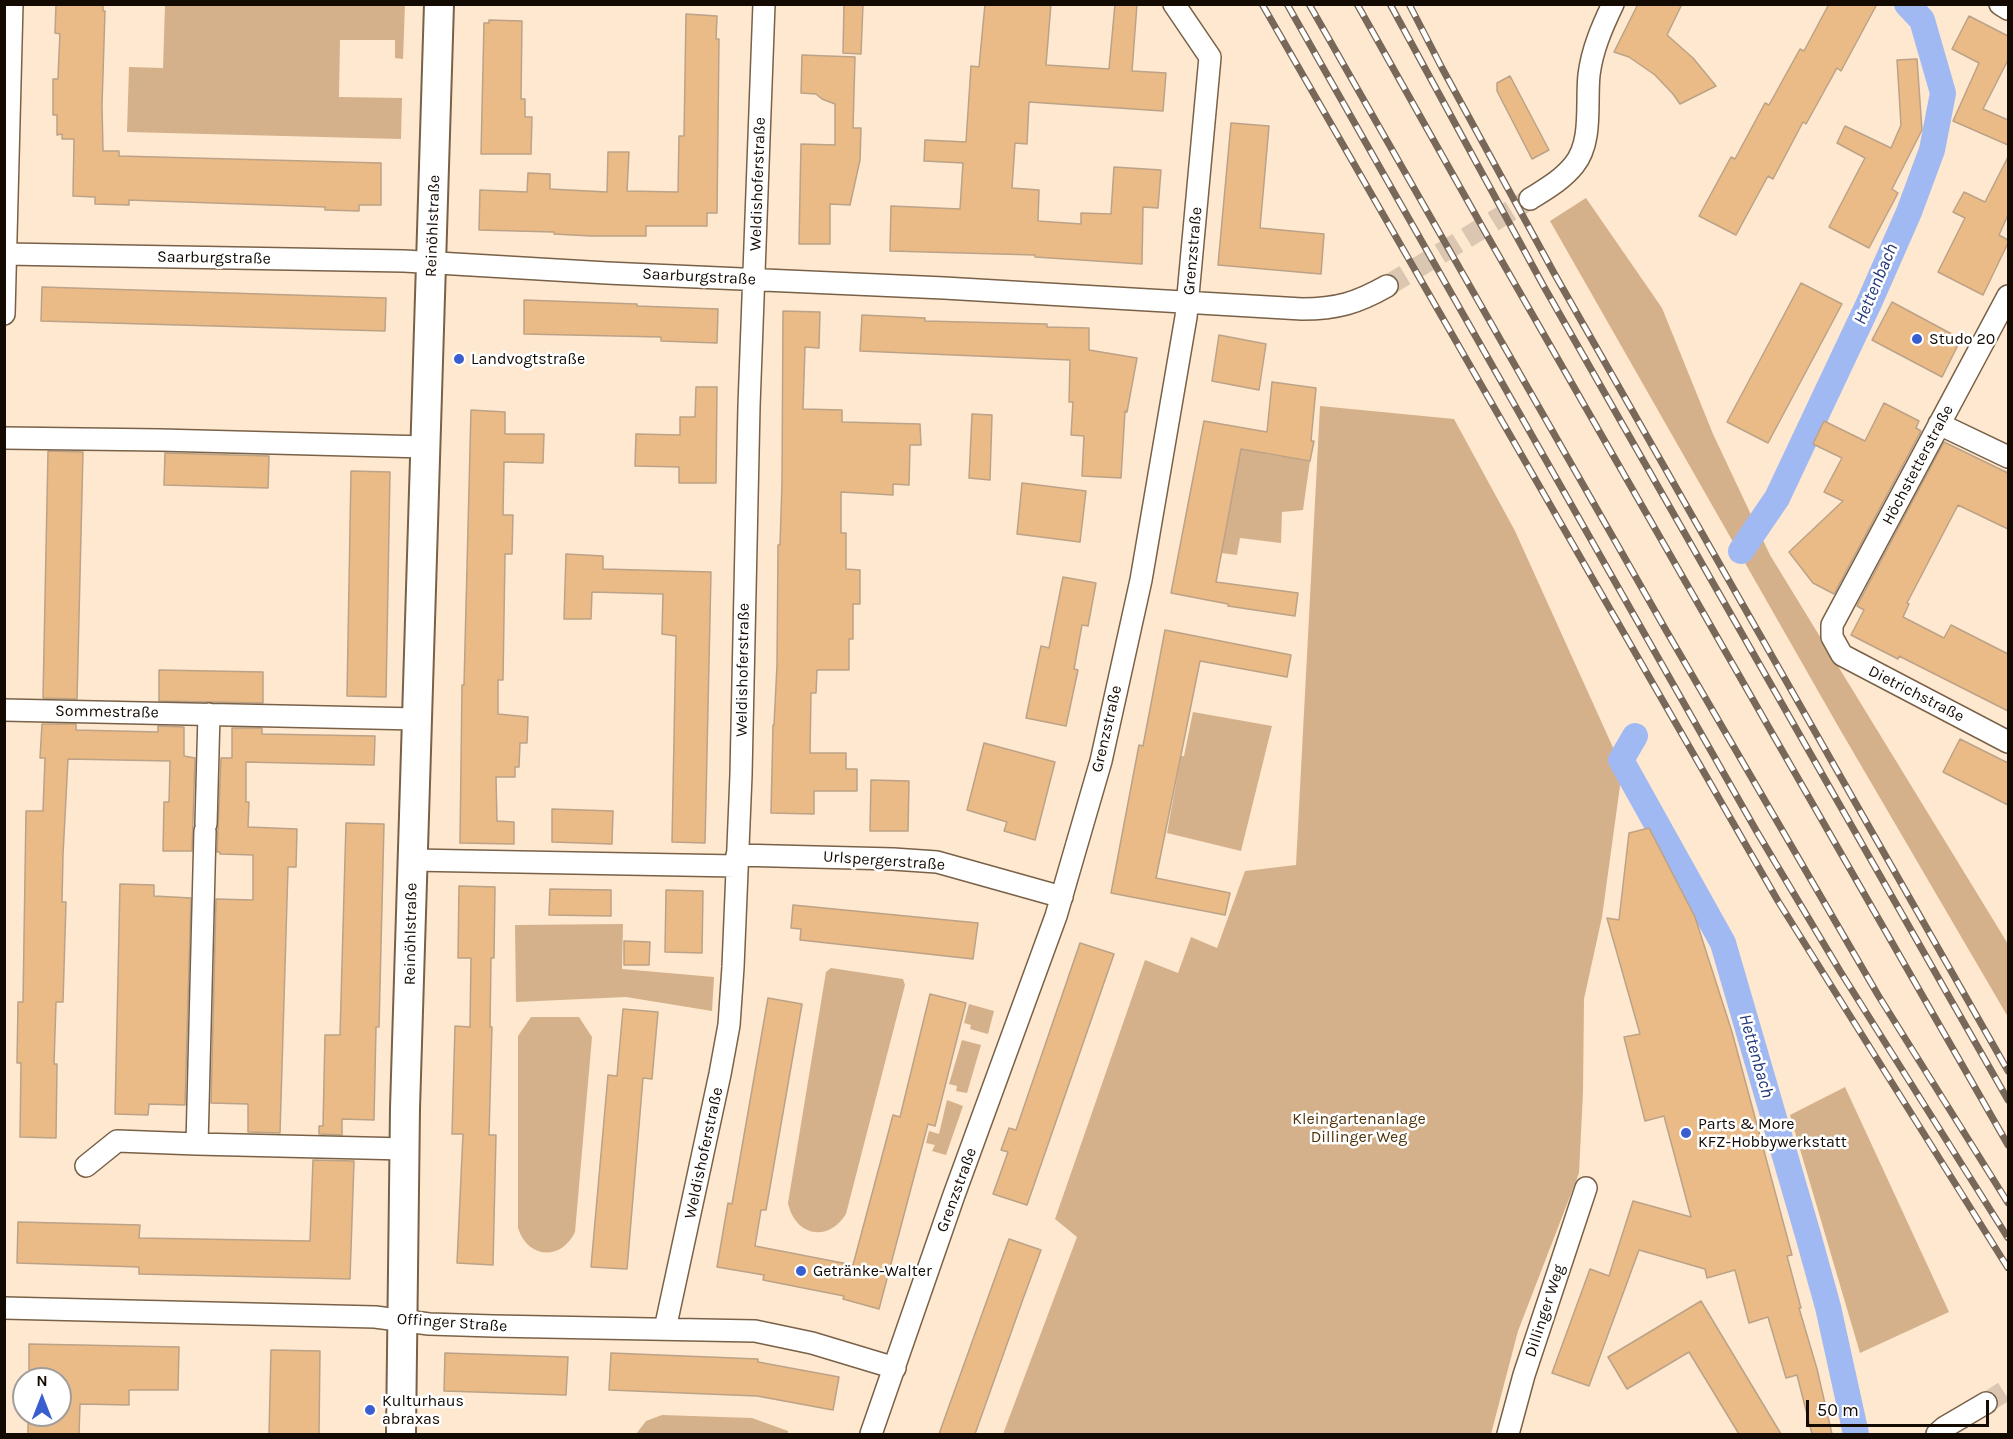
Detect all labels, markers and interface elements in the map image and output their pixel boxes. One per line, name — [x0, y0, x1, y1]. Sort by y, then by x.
street label: Weldishoferstraße — [746, 117, 770, 251]
street label: Reinöhlstraße — [422, 175, 444, 277]
street label: Grenzstraße — [1180, 206, 1206, 296]
water label: Hettenbach — [1849, 240, 1903, 328]
street label: Saarburgstraße — [157, 247, 271, 269]
street label: Saarburgstraße — [642, 264, 756, 290]
place label: Studo 20 — [1929, 329, 1995, 349]
marker: Studo 20 — [1910, 332, 1924, 346]
place label: Landvogtstraße — [471, 349, 585, 369]
marker: Landvogtstraße — [452, 352, 466, 366]
street label: Höchstetterstraße — [1878, 402, 1958, 528]
street label: Weldishoferstraße — [732, 603, 754, 737]
street label: Dietrichstraße — [1865, 662, 1967, 726]
street label: Grenzstraße — [1088, 684, 1126, 774]
street label: Sommestraße — [55, 701, 159, 723]
street label: Urlspergerstraße — [822, 847, 946, 875]
street label: Reinöhlstraße — [401, 883, 421, 985]
water label: Hettenbach — [1734, 1012, 1778, 1100]
street label: Weldishoferstraße — [681, 1085, 727, 1221]
park label: Kleingartenanlage Dillinger Weg — [1292, 1109, 1426, 1147]
place label: Parts & More KFZ-Hobbywerkstatt — [1698, 1114, 1847, 1152]
marker: Parts & More KFZ-Hobbywerkstatt — [1679, 1126, 1693, 1140]
street label: Grenzstraße — [933, 1145, 981, 1235]
place label: Getränke-Walter — [813, 1261, 932, 1281]
street label: Dillinger Weg — [1521, 1262, 1569, 1360]
marker: Getränke-Walter — [794, 1264, 808, 1278]
street label: Offinger Straße — [396, 1310, 508, 1336]
north arrow — [12, 1367, 72, 1427]
text: N — [36, 1371, 48, 1390]
scale bar — [1809, 1388, 1992, 1426]
place label: Kulturhaus abraxas — [382, 1391, 464, 1429]
text: 50 m — [1817, 1399, 1859, 1421]
marker: Kulturhaus abraxas — [363, 1403, 377, 1417]

